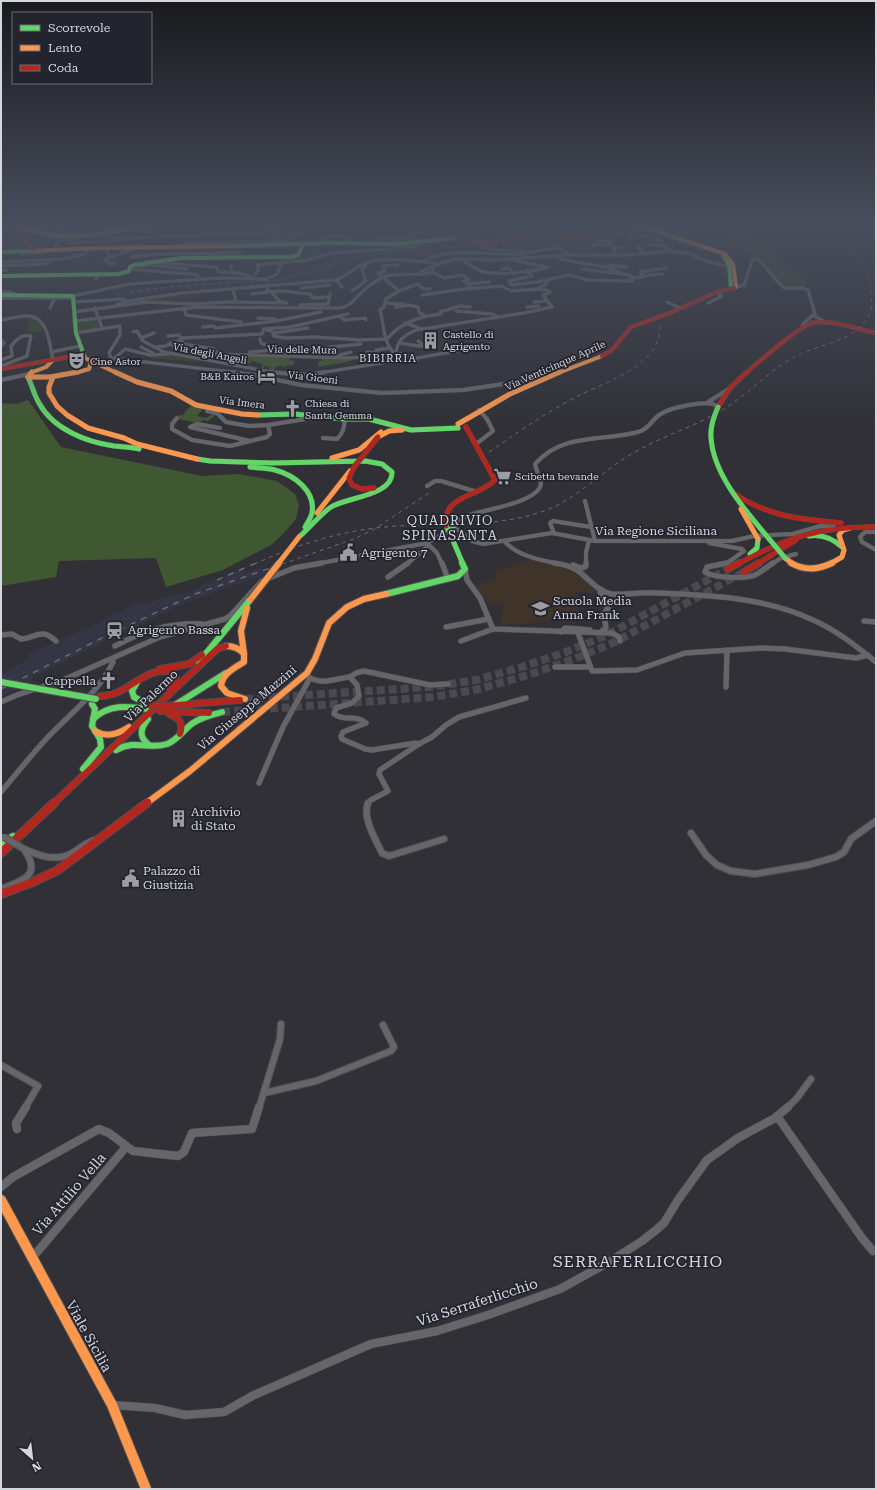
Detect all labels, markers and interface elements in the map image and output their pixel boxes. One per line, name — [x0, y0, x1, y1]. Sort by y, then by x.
legend — [12, 12, 152, 84]
text: Scorrevole — [48, 21, 111, 35]
text: Lento — [48, 41, 82, 55]
text: Coda — [48, 61, 79, 75]
place label: Castello di Agrigento — [443, 329, 494, 352]
building icon: Castello di Agrigento — [420, 330, 440, 350]
street label: Via Venticinque Aprile — [503, 338, 608, 393]
street label: Via degli Angeli — [172, 341, 248, 366]
street label: Via delle Mura — [267, 343, 337, 356]
theatre icon: Cine Astor — [67, 351, 87, 371]
district label: BIBIRRIA — [359, 352, 417, 365]
place label: Cine Astor — [90, 356, 141, 367]
hotel icon: B&B Kairos — [257, 366, 277, 386]
street label: Via Gioeni — [287, 369, 339, 386]
place label: B&B Kairos — [200, 371, 254, 382]
street label: Via Imera — [218, 394, 266, 411]
place label: Chiesa di Santa Gemma — [305, 398, 372, 421]
church icon: Chiesa di Santa Gemma — [282, 399, 302, 419]
supermarket icon: Scibetta bevande — [492, 466, 512, 486]
place label: Scibetta bevande — [515, 471, 599, 482]
district label: QUADRIVIO SPINASANTA — [402, 513, 498, 543]
street label: Via Regione Siciliana — [595, 524, 717, 538]
public building icon: Agrigento 7 — [338, 543, 358, 563]
place label: Agrigento 7 — [361, 546, 428, 560]
place label: Scuola Media Anna Frank — [553, 594, 632, 622]
school or university icon: Scuola Media Anna Frank — [530, 598, 550, 618]
station icon: Agrigento Bassa — [105, 620, 125, 640]
place label: Agrigento Bassa — [128, 623, 220, 637]
street label: Via Giuseppe Mazzini — [195, 663, 299, 753]
street label: Via Palermo — [121, 667, 181, 725]
church icon: Cappella — [99, 671, 119, 691]
place label: Cappella — [45, 674, 96, 688]
place label: Archivio di Stato — [191, 805, 241, 833]
building icon: Archivio di Stato — [168, 809, 188, 829]
place label: Palazzo di Giustizia — [143, 864, 201, 892]
public building icon: Palazzo di Giustizia — [120, 868, 140, 888]
street label: Via Attilio Vella — [29, 1149, 109, 1238]
district label: SERRAFERLICCHIO — [553, 1252, 723, 1271]
street label: Via Serraferlicchio — [414, 1275, 540, 1329]
street label: Viale Sicilia — [63, 1297, 115, 1375]
north arrow — [12, 1438, 52, 1478]
text: N — [29, 1459, 43, 1474]

